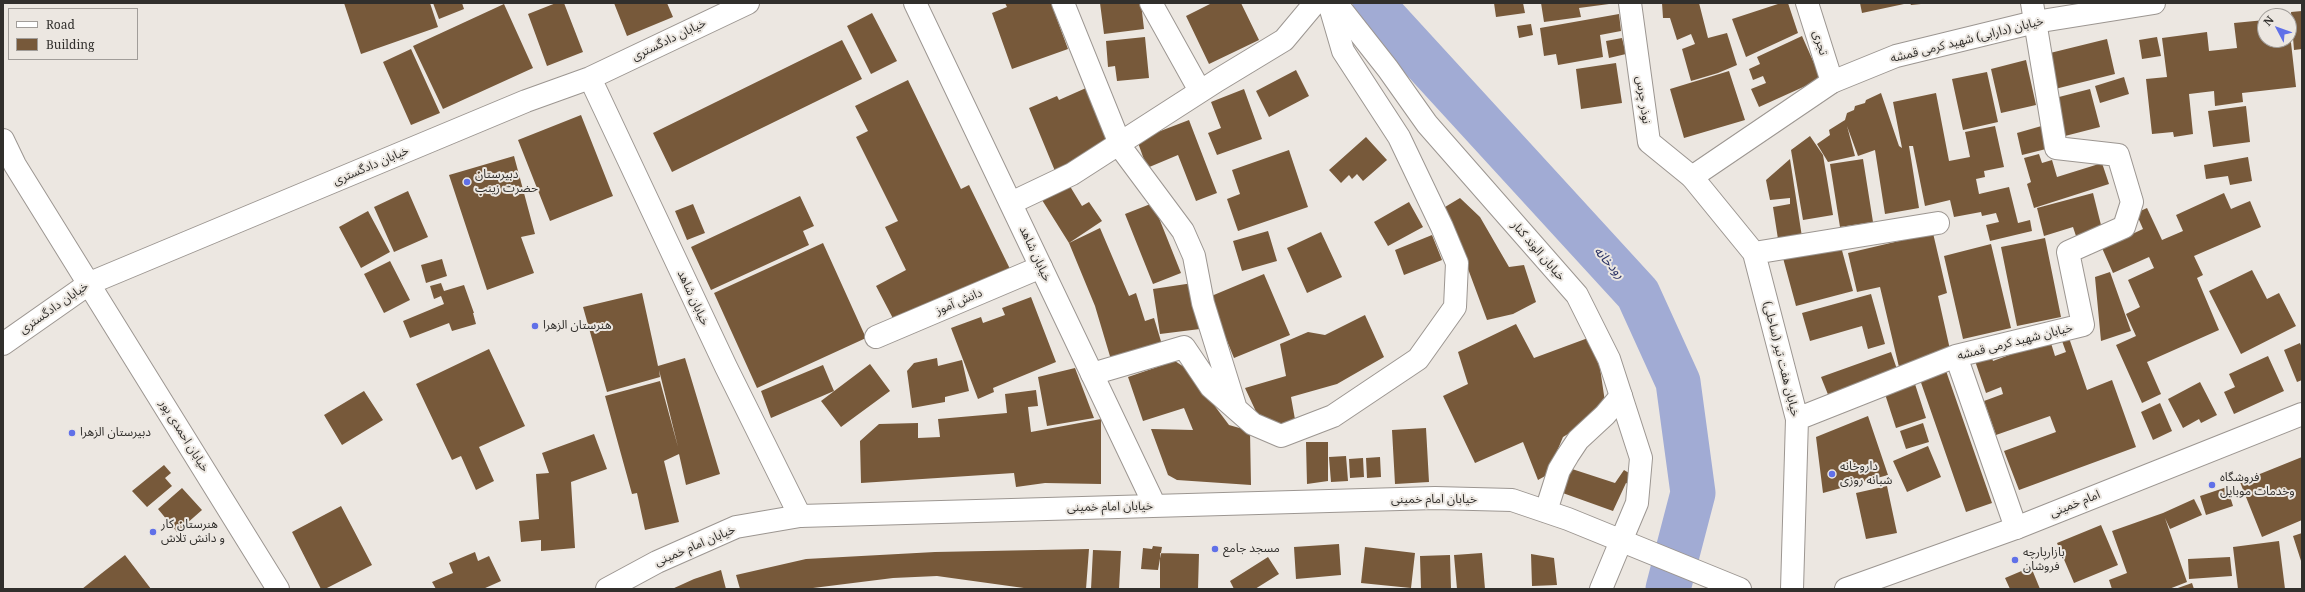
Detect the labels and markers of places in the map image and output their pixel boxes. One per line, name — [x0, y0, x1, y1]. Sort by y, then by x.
place label: دبیرستان حضرت زینب — [475, 168, 538, 196]
marker: دبیرستان حضرت زینب — [462, 177, 472, 187]
place label: هنرستان الزهرا — [543, 319, 612, 333]
marker: هنرستان الزهرا — [530, 321, 540, 331]
place label: دبیرستان الزهرا — [80, 426, 151, 440]
marker: دبیرستان الزهرا — [67, 428, 77, 438]
place label: داروخانه شبانه روزی — [1840, 460, 1892, 488]
marker: داروخانه شبانه روزی — [1827, 469, 1837, 479]
place label: فروشگاه وخدمات موبایل — [2220, 471, 2295, 499]
marker: فروشگاه وخدمات موبایل — [2207, 480, 2217, 490]
place label: هنرستان کار و دانش تلاش — [161, 518, 225, 546]
marker: هنرستان کار و دانش تلاش — [148, 527, 158, 537]
place label: مسجد جامع — [1223, 542, 1280, 556]
marker: مسجد جامع — [1210, 544, 1220, 554]
place label: بازارپارچه فروشان — [2023, 546, 2065, 574]
marker: بازارپارچه فروشان — [2010, 555, 2020, 565]

